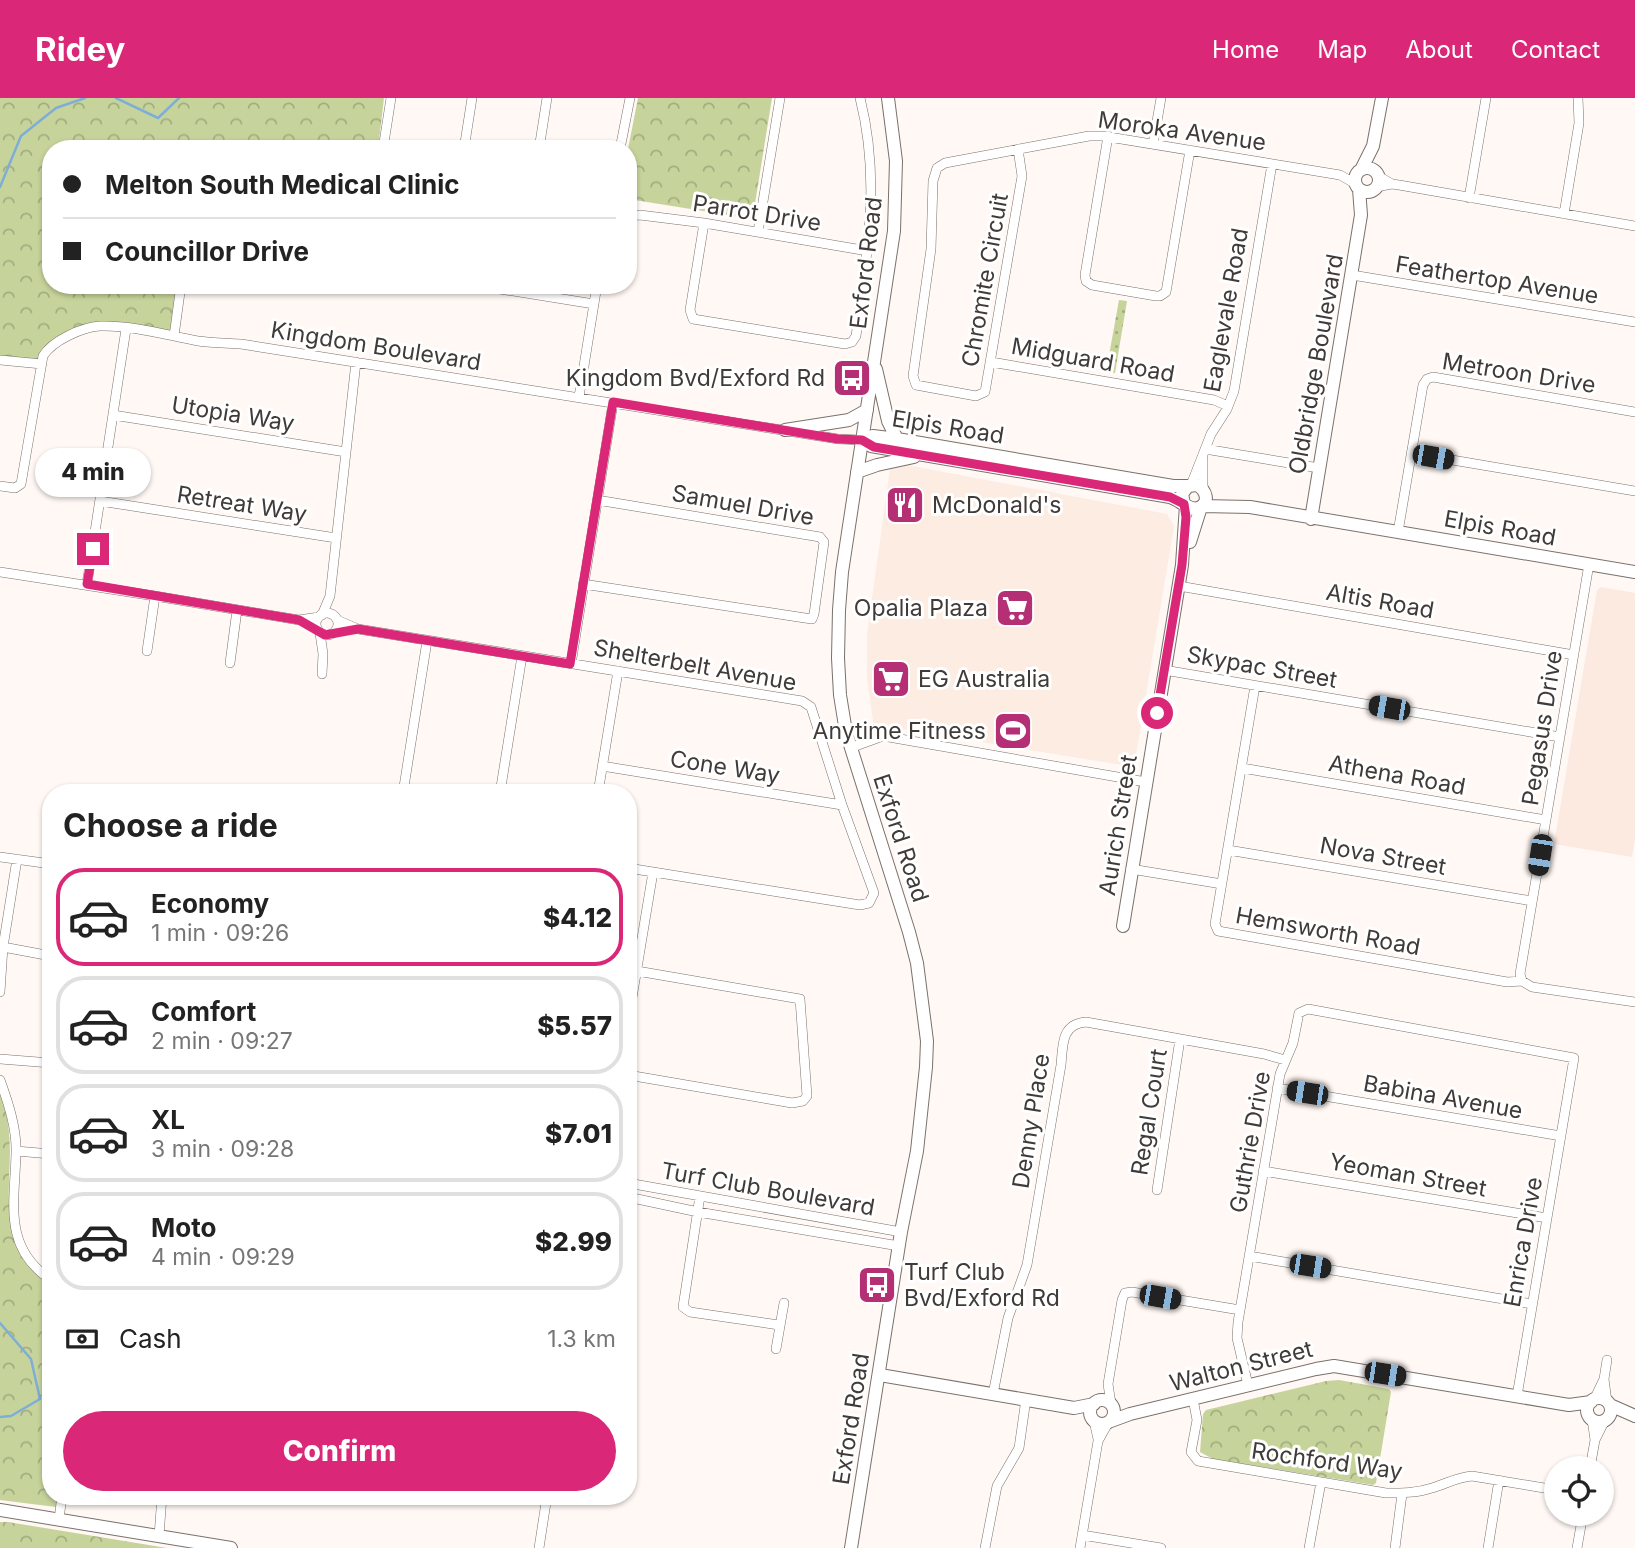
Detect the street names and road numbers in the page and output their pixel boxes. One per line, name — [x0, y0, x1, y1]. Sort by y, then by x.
street label: Moroka Avenue — [1096, 105, 1268, 157]
street label: Parrot Drive — [691, 189, 823, 237]
street label: Chromite Circuit — [956, 191, 1014, 369]
street label: Exford Road — [844, 195, 888, 331]
street label: Eaglevale Road — [1198, 226, 1254, 394]
street label: Feathertop Avenue — [1393, 250, 1601, 310]
street label: Oldbridge Boulevard — [1283, 252, 1349, 476]
street label: Kingdom Boulevard — [269, 316, 483, 376]
street label: Midguard Road — [1009, 332, 1177, 388]
street label: Metroon Drive — [1440, 347, 1598, 399]
street label: Utopia Way — [169, 390, 297, 438]
street label: Elpis Road — [890, 404, 1006, 450]
street label: Samuel Drive — [670, 479, 816, 531]
street label: Retreat Way — [175, 480, 309, 528]
street label: Elpis Road — [1442, 504, 1558, 552]
street label: Altis Road — [1324, 578, 1436, 624]
street label: Shelterbelt Avenue — [591, 633, 799, 697]
street label: Skypac Street — [1185, 640, 1340, 694]
street label: Pegasus Drive — [1516, 649, 1568, 807]
street label: Cone Way — [668, 744, 782, 790]
street label: Athena Road — [1326, 749, 1468, 801]
street label: Aurich Street — [1093, 752, 1143, 897]
street label: Exford Road — [867, 771, 935, 905]
street label: Nova Street — [1318, 831, 1449, 881]
street label: Hemsworth Road — [1233, 901, 1423, 961]
street label: Regal Court — [1125, 1046, 1173, 1177]
street label: Denny Place — [1007, 1052, 1055, 1190]
street label: Guthrie Drive — [1224, 1069, 1276, 1215]
street label: Babina Avenue — [1361, 1069, 1525, 1125]
street label: Yeoman Street — [1327, 1147, 1489, 1203]
street label: Turf Club Boulevard — [659, 1156, 877, 1222]
street label: Enrica Drive — [1498, 1175, 1548, 1309]
street label: Walton Street — [1167, 1335, 1316, 1397]
street label: Exford Road — [827, 1351, 875, 1487]
street label: Rochford Way — [1250, 1437, 1404, 1485]

